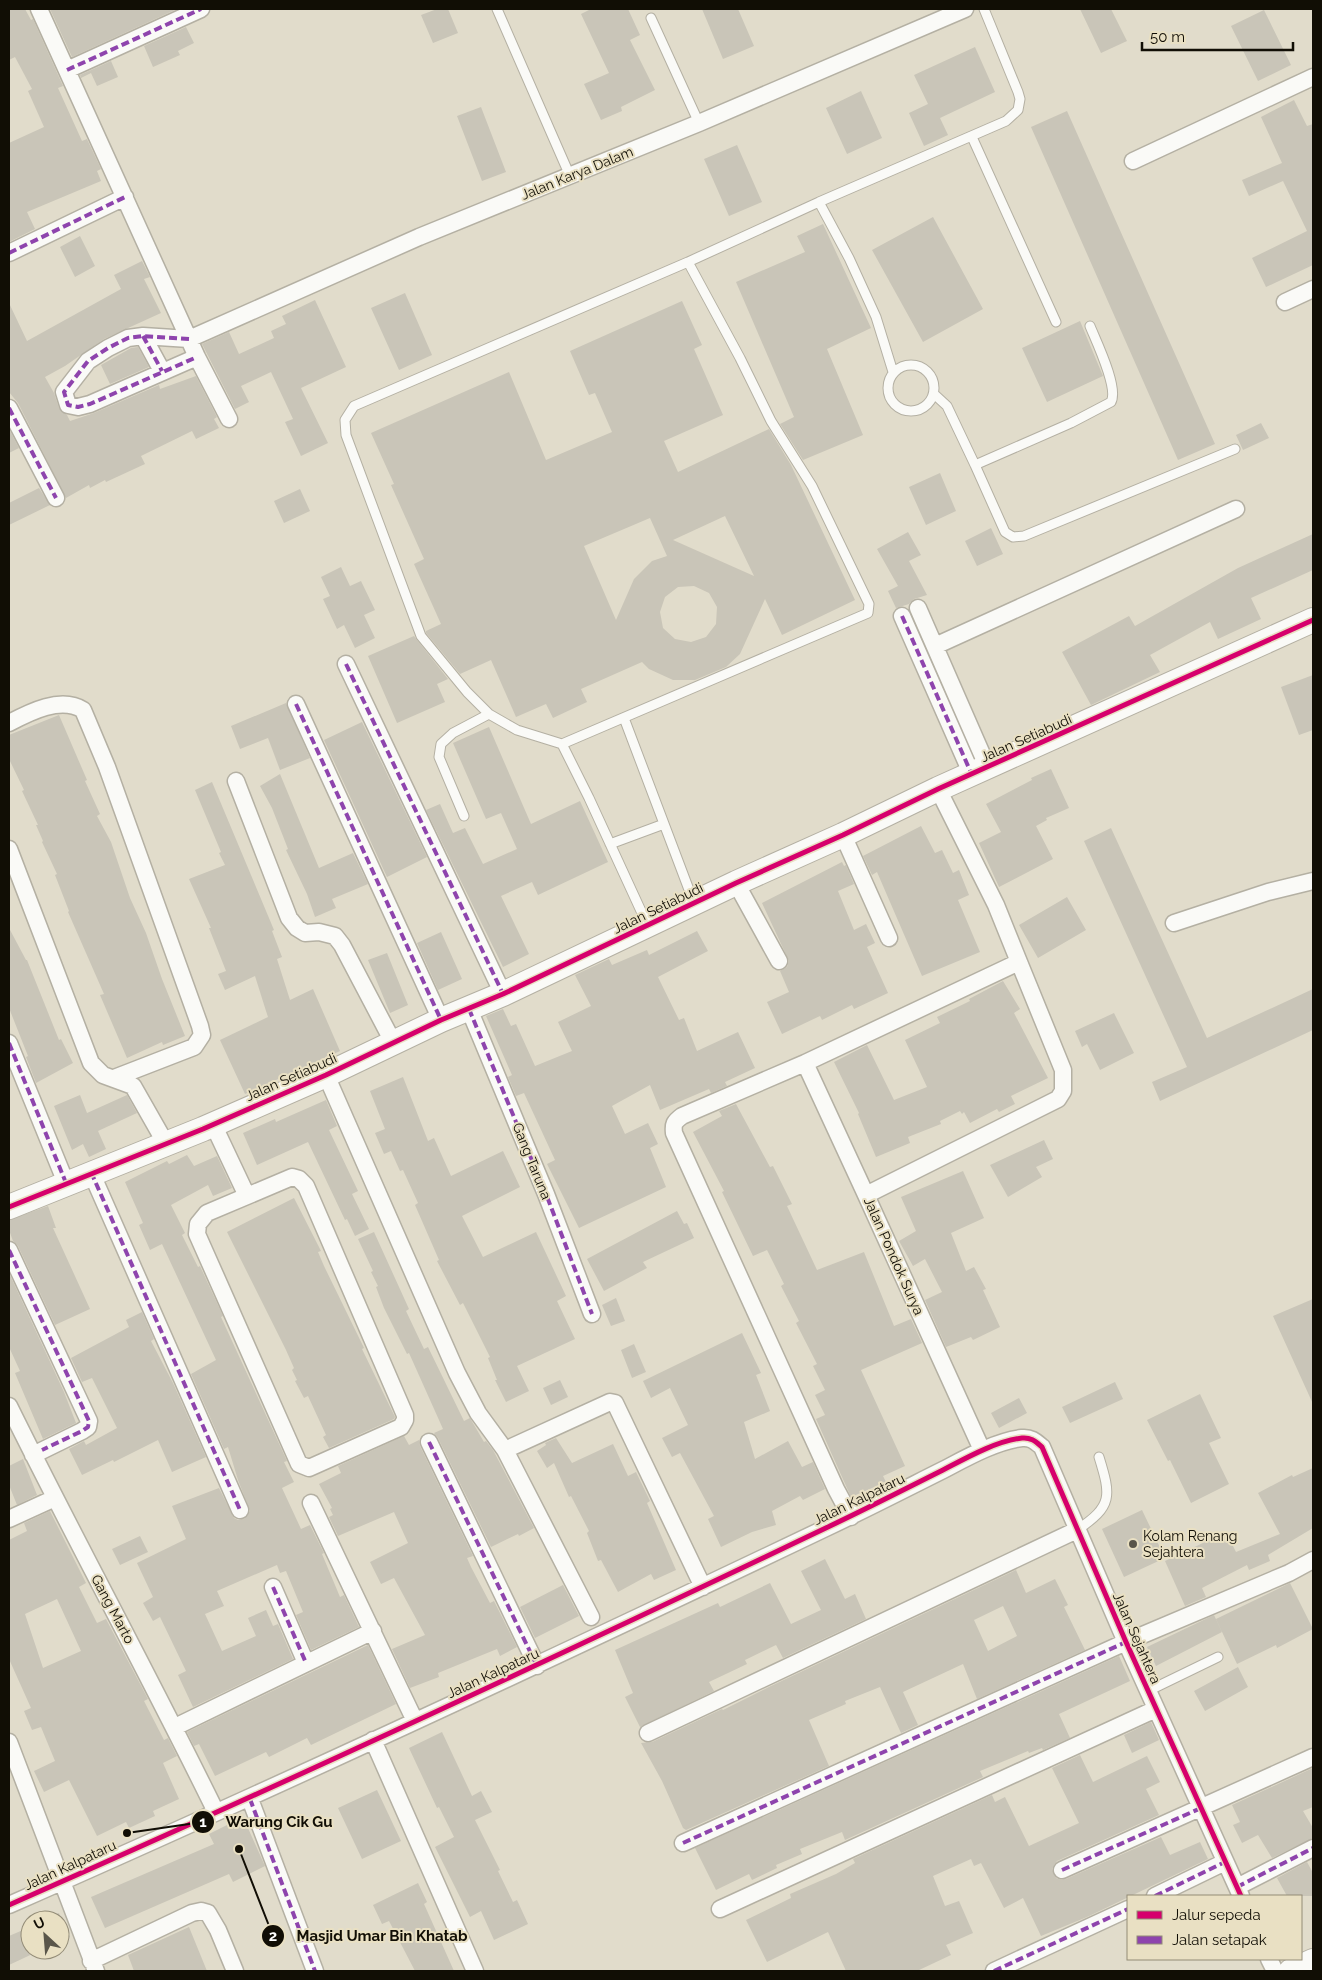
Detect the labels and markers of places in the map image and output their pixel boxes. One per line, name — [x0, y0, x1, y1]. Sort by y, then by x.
place label: Kolam Renang Sejahtera — [1143, 1528, 1238, 1560]
marker: Kolam Renang Sejahtera — [1127, 1538, 1139, 1550]
callout: Warung Cik Gu — [190, 1807, 342, 1837]
callout: Masjid Umar Bin Khatab — [261, 1921, 477, 1951]

